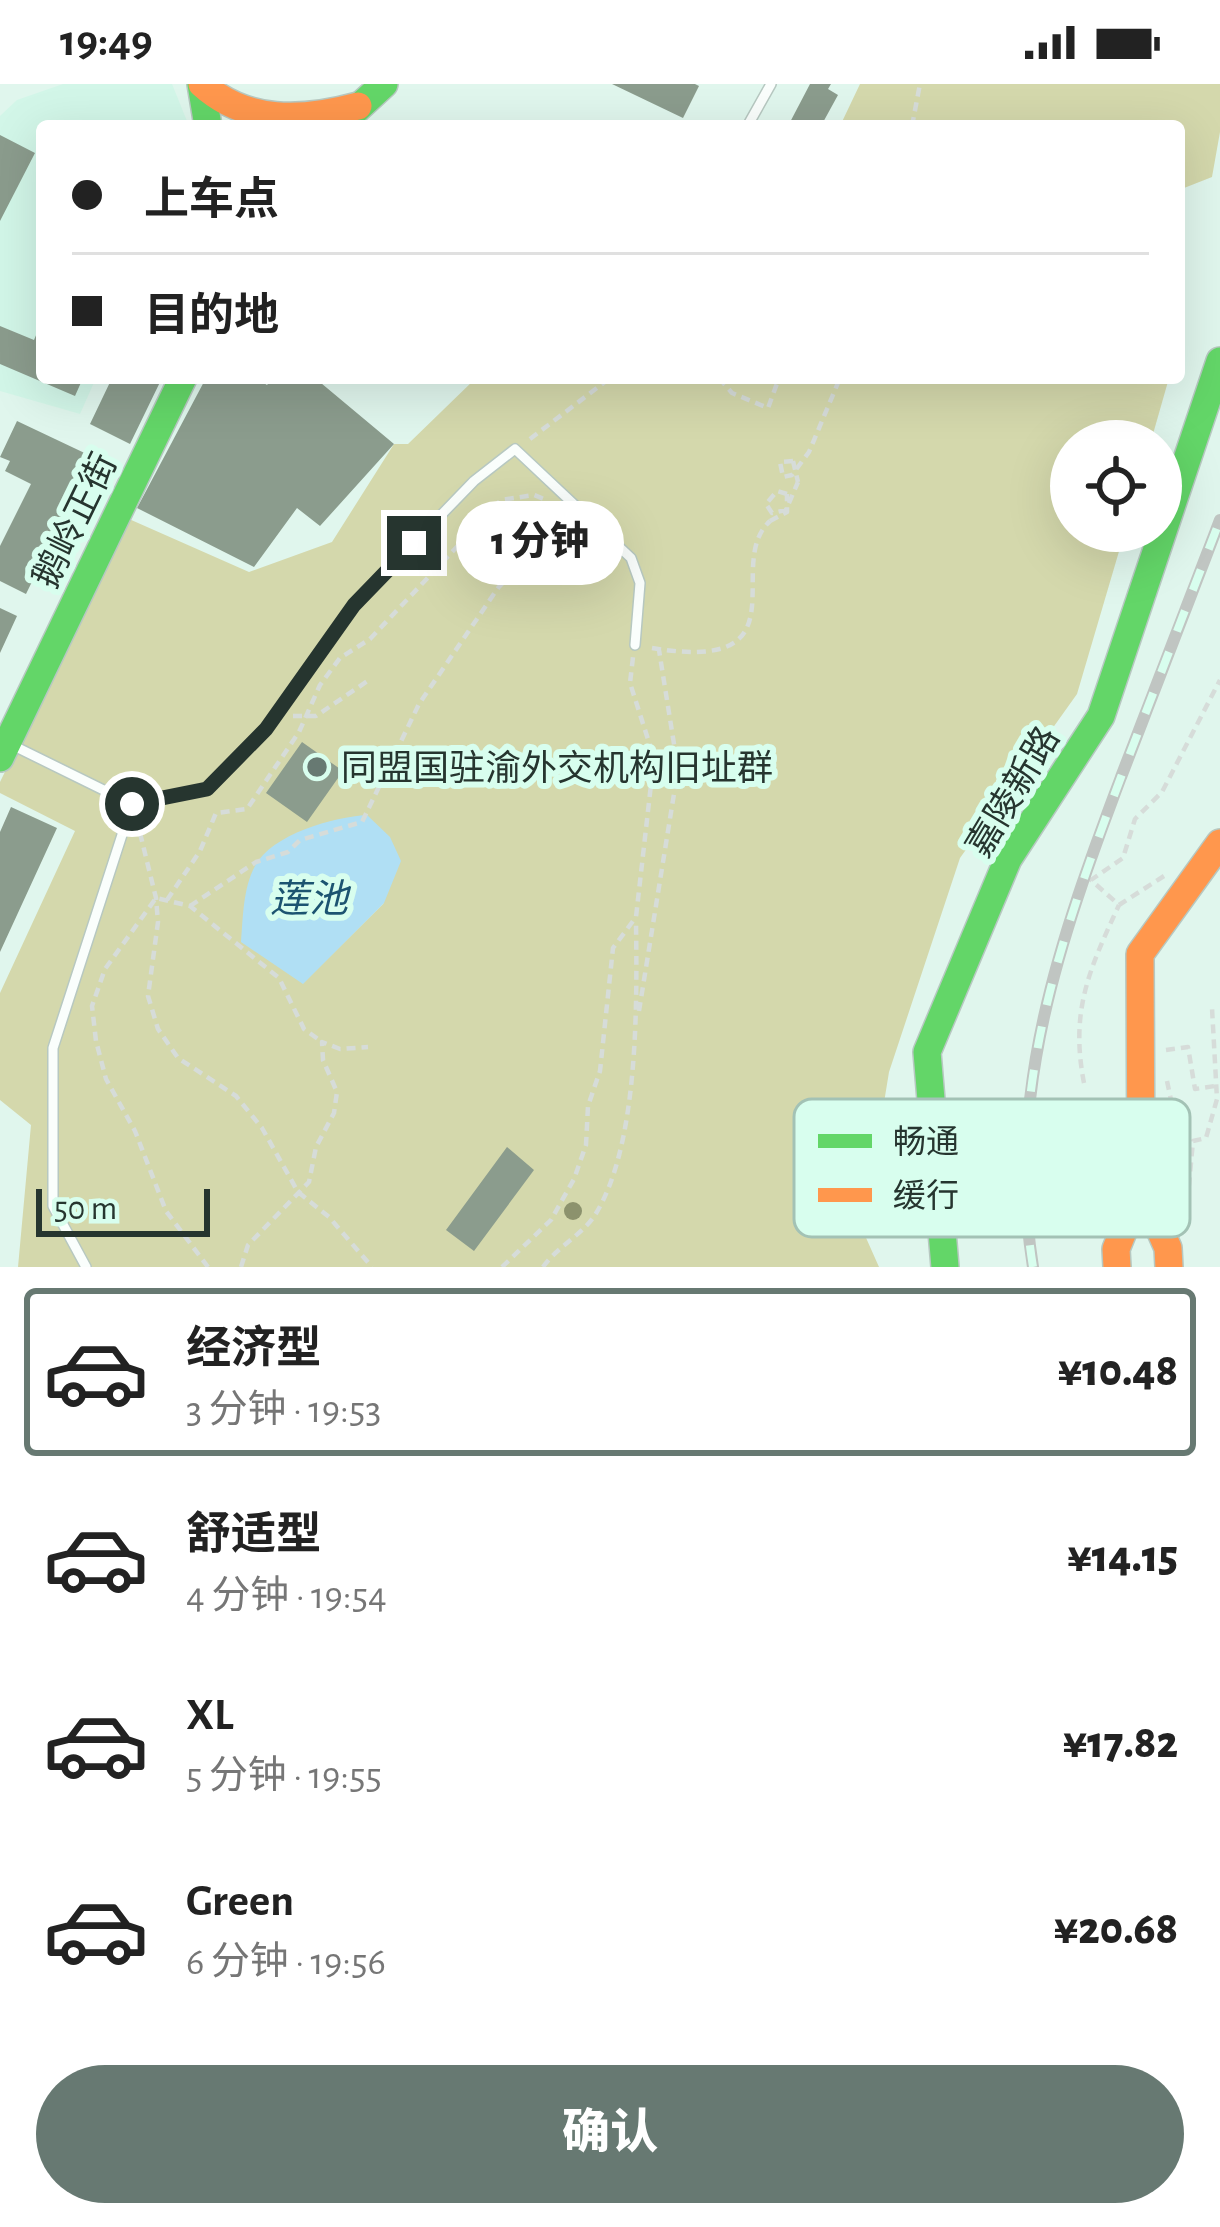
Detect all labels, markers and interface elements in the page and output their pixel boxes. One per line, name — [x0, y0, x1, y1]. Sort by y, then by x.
text: 19:49 — [60, 19, 153, 64]
text: 上车点 — [144, 178, 279, 223]
text: 目的地 — [144, 294, 279, 339]
map controls — [1050, 420, 1182, 552]
button: locate — [1050, 420, 1182, 552]
street label: 鹅岭正街 — [26, 447, 124, 593]
callout: 1 分钟 — [456, 501, 624, 585]
route end — [387, 516, 441, 570]
text: 1 分钟 — [491, 523, 589, 562]
street label: 嘉陵新路 — [959, 720, 1066, 863]
place label: 同盟国驻渝外交机构旧址群 — [341, 749, 773, 787]
marker: 同盟国驻渝外交机构旧址群 — [304, 754, 330, 780]
route start — [105, 777, 159, 831]
water label: 莲池 — [270, 879, 352, 920]
legend — [794, 1099, 1190, 1237]
text: 畅通 — [893, 1125, 959, 1160]
text: 缓行 — [893, 1179, 959, 1214]
scale bar — [36, 1183, 210, 1236]
text: 50 m — [54, 1193, 117, 1226]
icon: car — [42, 1318, 150, 1426]
text: 经济型 — [186, 1327, 321, 1372]
text: ¥10.48 — [1057, 1349, 1178, 1394]
text: 3 分钟 · 19:53 — [186, 1391, 381, 1430]
icon: car — [42, 1504, 150, 1612]
text: 舒适型 — [186, 1513, 321, 1558]
text: ¥14.15 — [1067, 1535, 1178, 1580]
text: 4 分钟 · 19:54 — [186, 1577, 387, 1616]
icon: car — [42, 1690, 150, 1798]
text: XL — [186, 1693, 234, 1738]
text: ¥17.82 — [1063, 1721, 1178, 1766]
text: 5 分钟 · 19:55 — [186, 1757, 382, 1796]
icon: car — [42, 1876, 150, 1984]
text: Green — [186, 1879, 294, 1924]
text: ¥20.68 — [1054, 1907, 1178, 1952]
text: 6 分钟 · 19:56 — [186, 1943, 386, 1982]
button: 确认 — [36, 2065, 1184, 2203]

